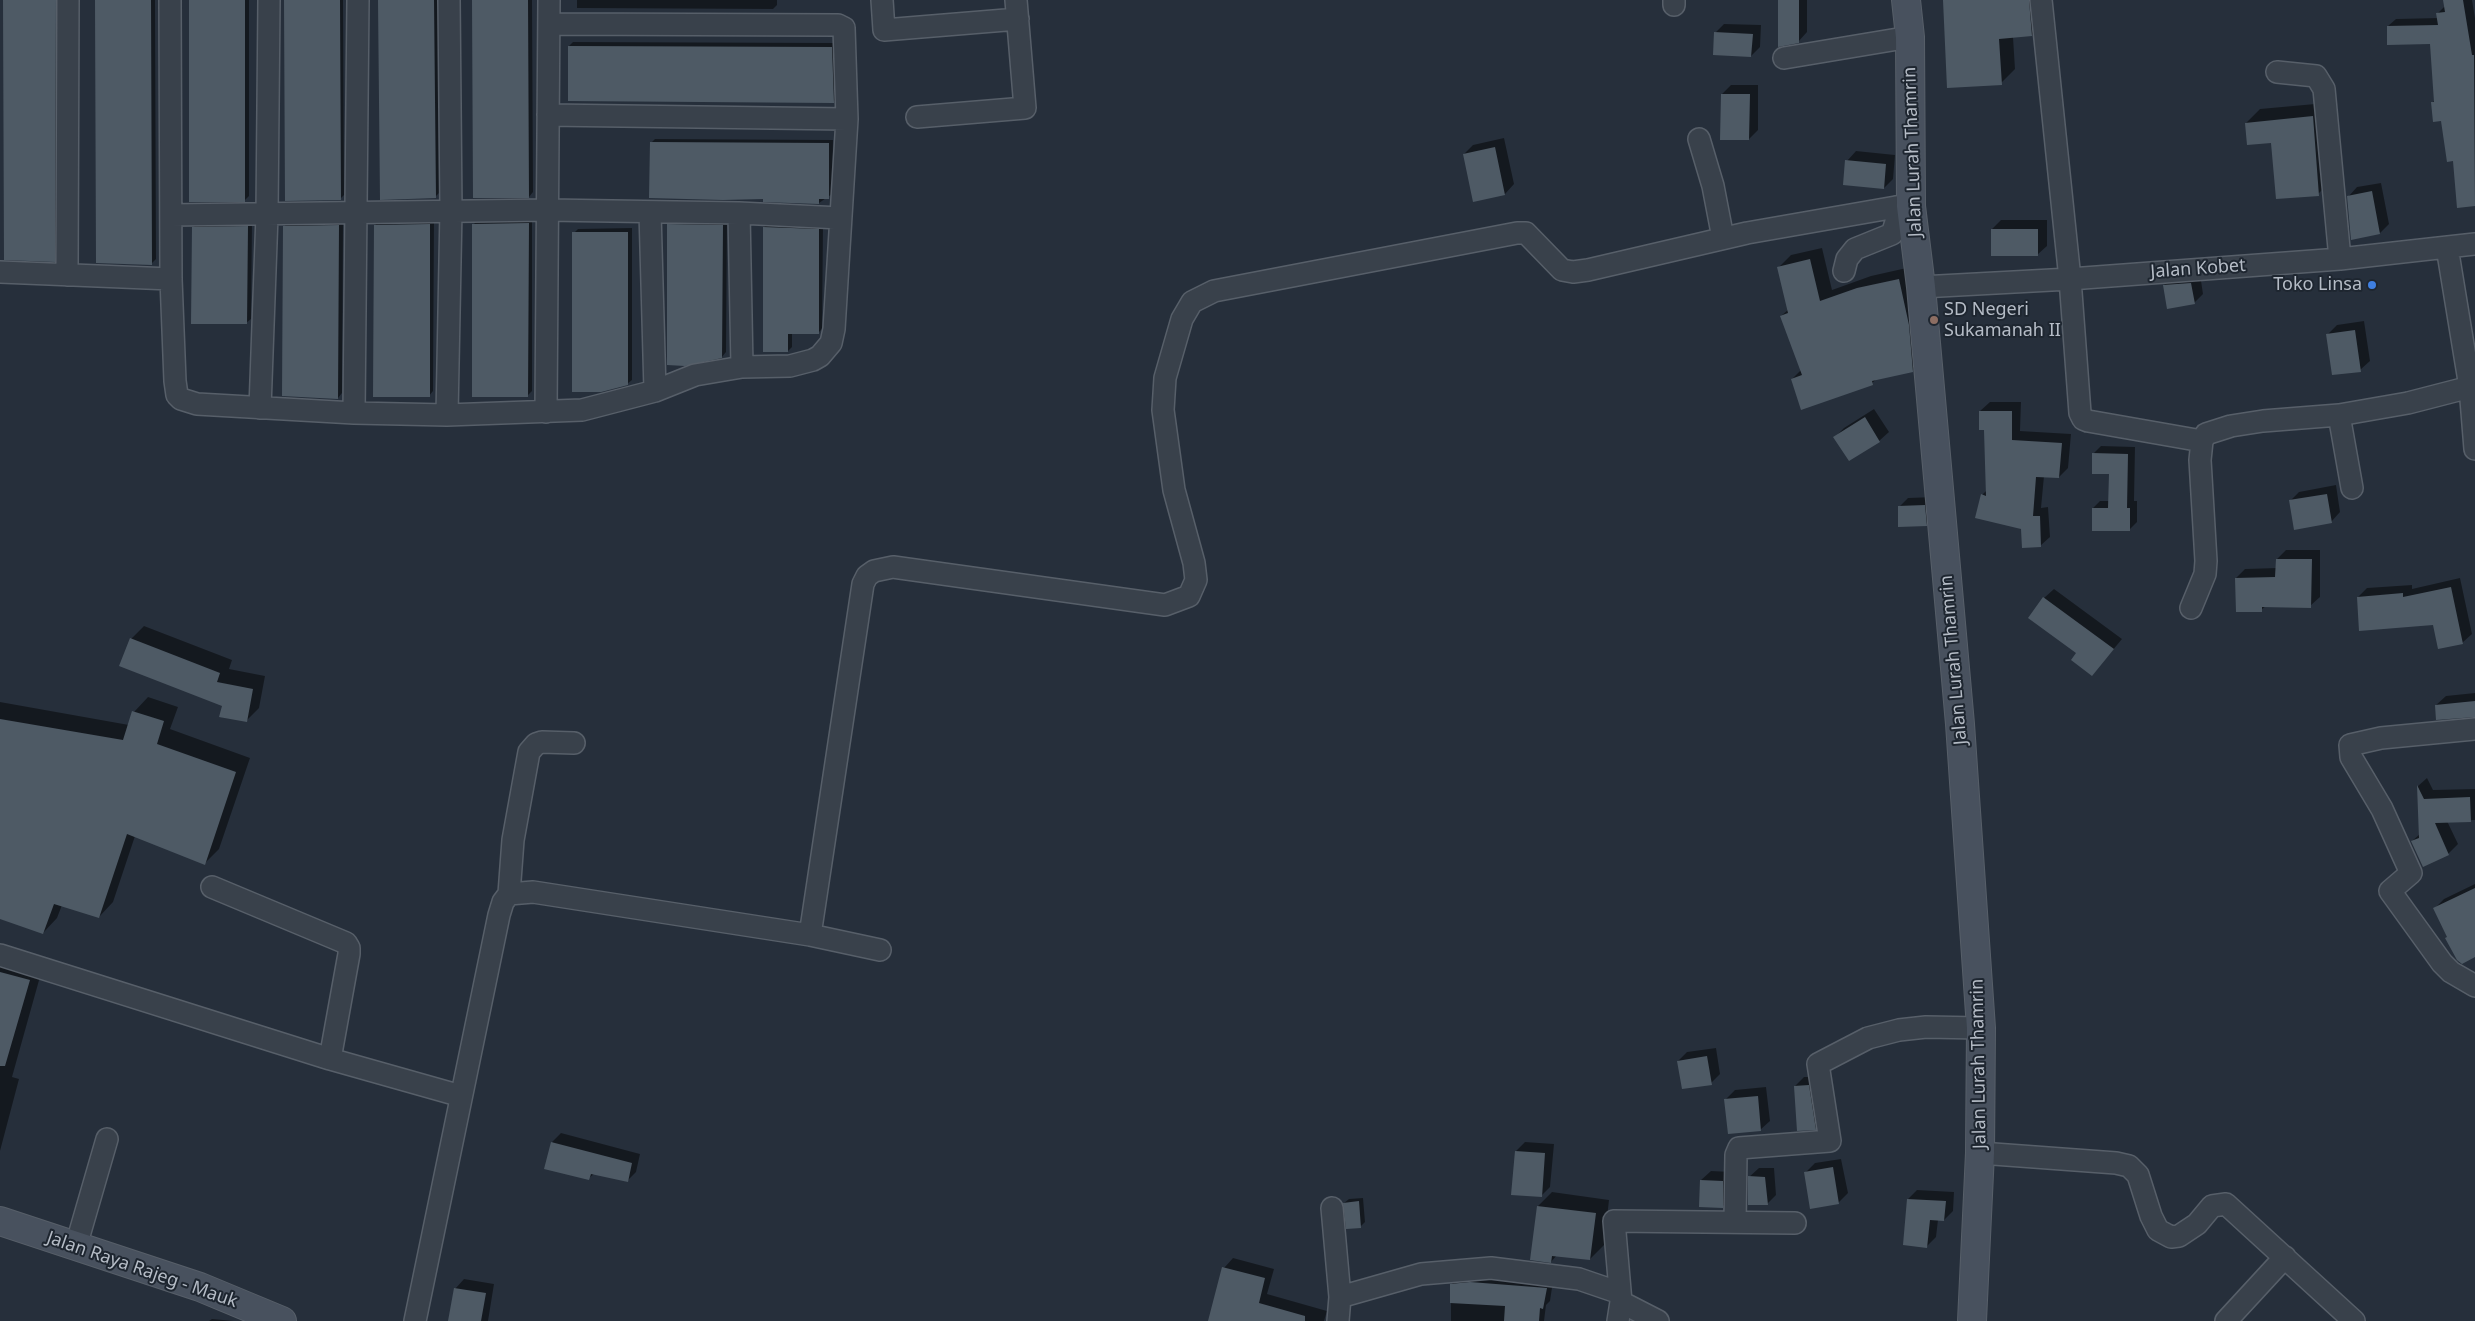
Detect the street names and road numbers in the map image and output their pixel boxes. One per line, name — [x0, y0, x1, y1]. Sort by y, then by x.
street label: Jalan Lurah Thamrin — [1899, 66, 1927, 238]
street label: Jalan Kobet — [2150, 255, 2246, 283]
street label: Jalan Lurah Thamrin — [1936, 574, 1972, 746]
street label: Jalan Lurah Thamrin — [1967, 979, 1991, 1149]
street label: Jalan Raya Rajeg - Mauk — [44, 1227, 240, 1313]

